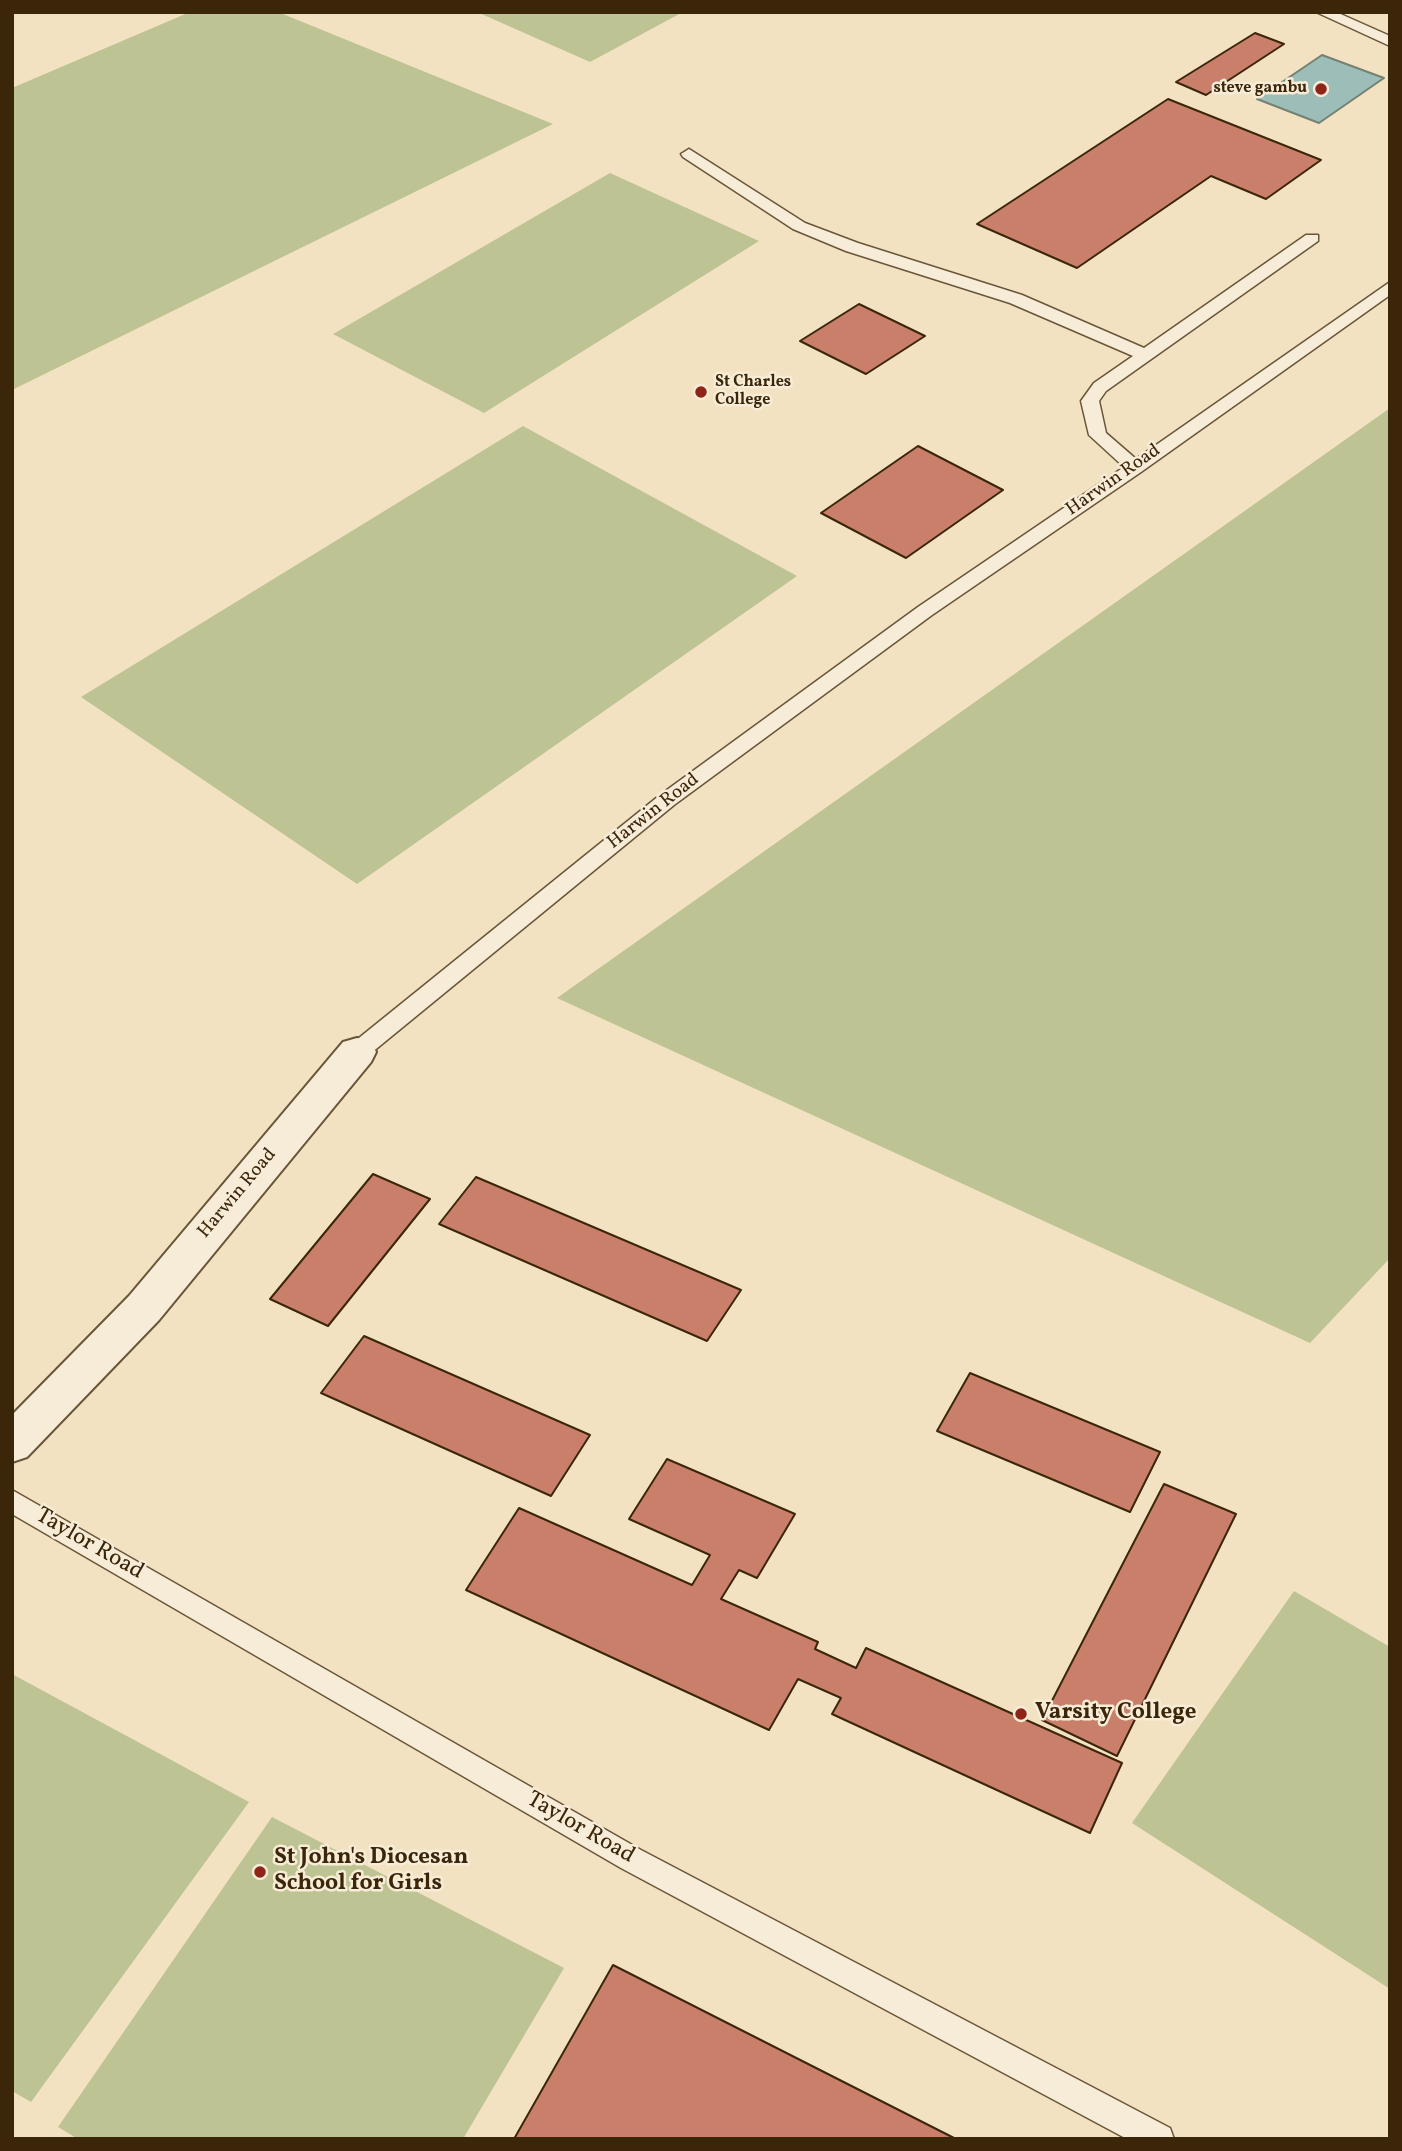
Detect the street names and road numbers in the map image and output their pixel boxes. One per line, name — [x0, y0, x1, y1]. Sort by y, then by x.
street label: Harwin Road — [1062, 440, 1166, 522]
street label: Harwin Road — [604, 769, 704, 855]
street label: Harwin Road — [194, 1144, 282, 1244]
street label: Taylor Road — [30, 1503, 148, 1587]
street label: Taylor Road — [521, 1787, 639, 1871]

